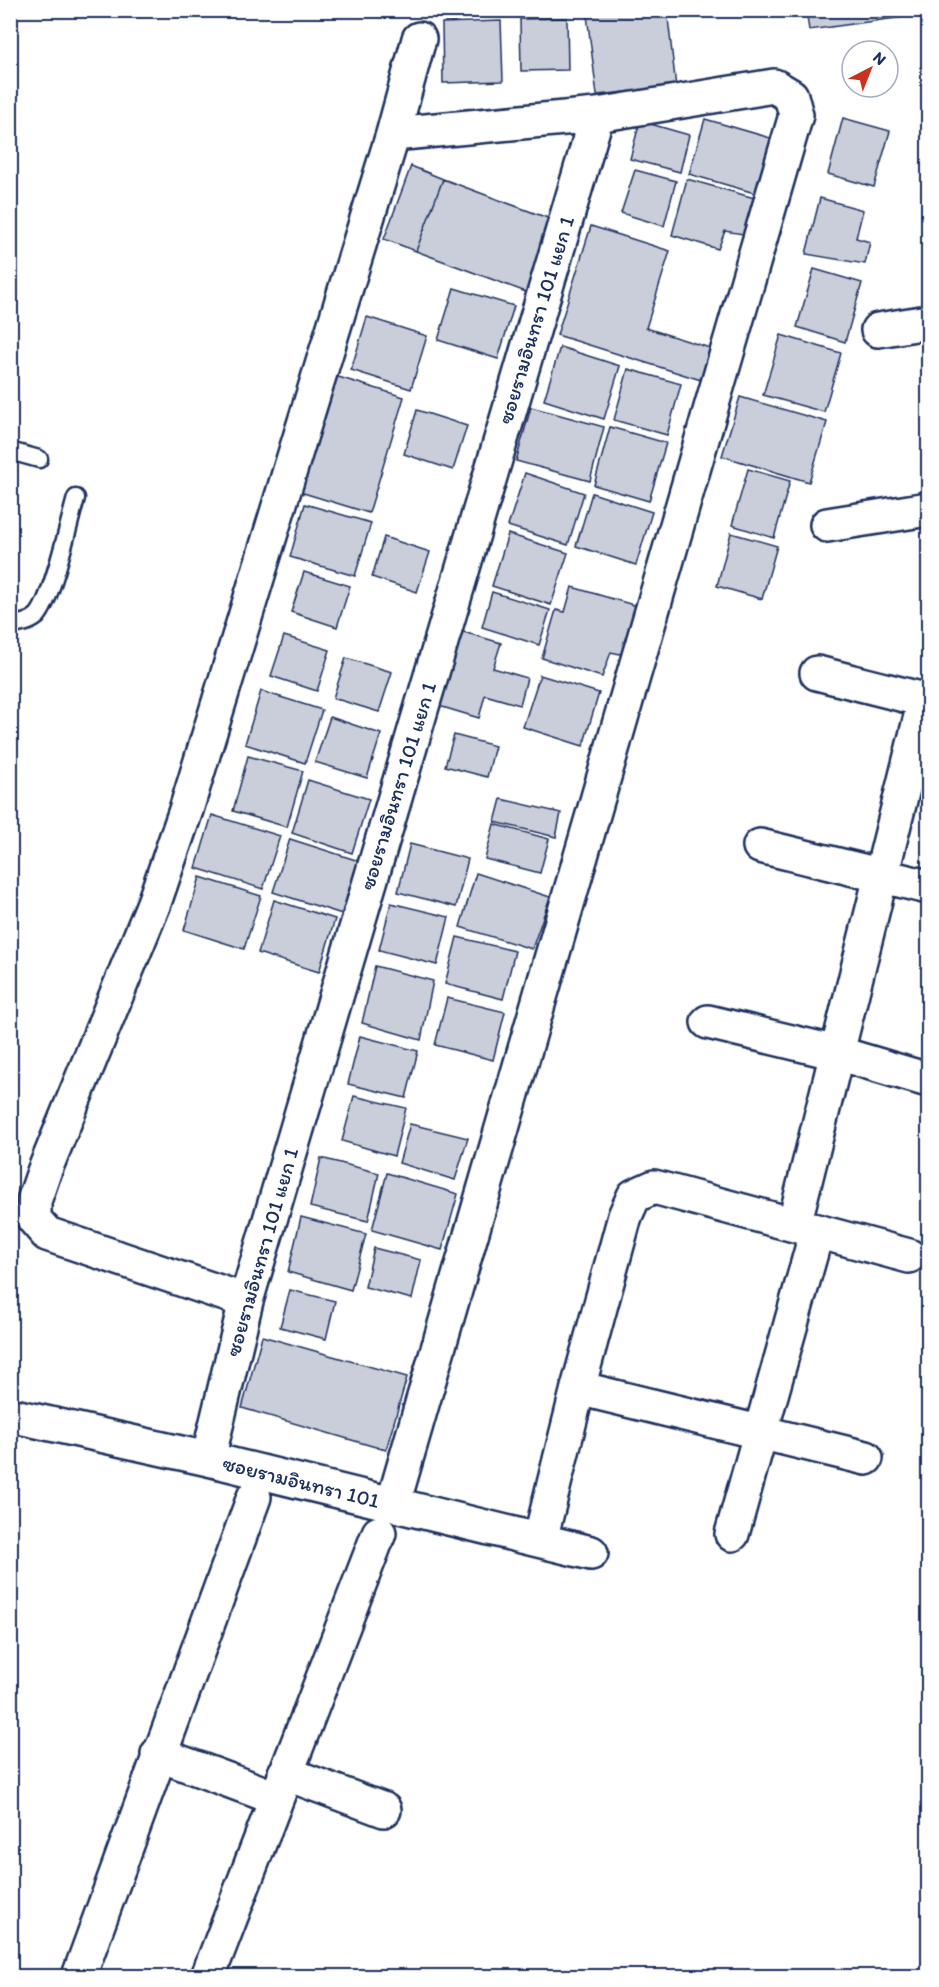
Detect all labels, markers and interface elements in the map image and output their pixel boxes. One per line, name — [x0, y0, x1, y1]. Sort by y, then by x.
north arrow — [840, 39, 900, 99]
text: N — [869, 48, 890, 69]
street label: ซอยรามอินทรา 101 แยก 1 — [492, 213, 579, 427]
street label: ซอยรามอินทรา 101 แยก 1 — [354, 679, 441, 893]
street label: ซอยรามอินทรา 101 แยก 1 — [220, 1144, 303, 1359]
street label: ซอยรามอินทรา 101 — [220, 1450, 382, 1513]

